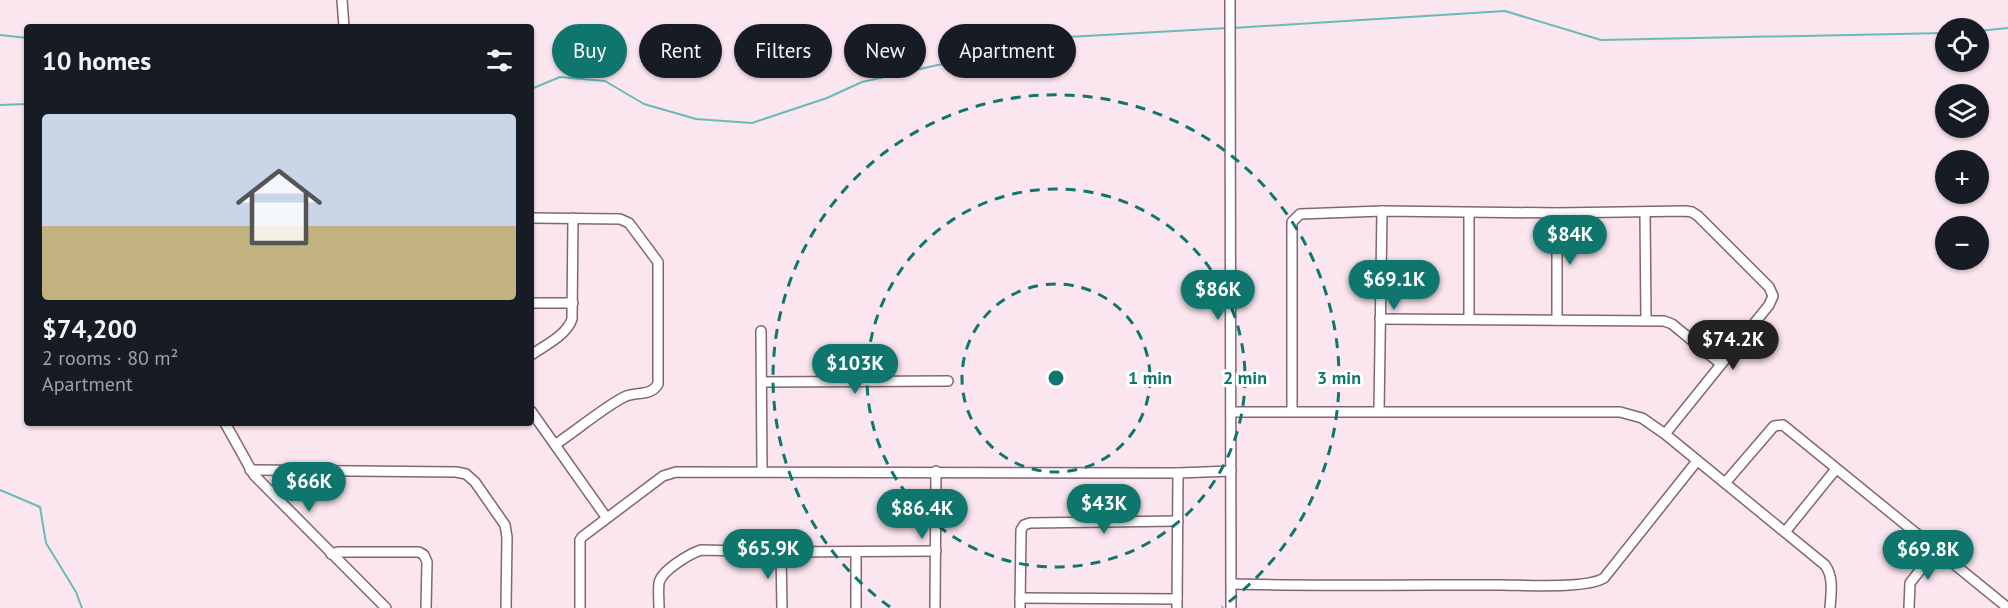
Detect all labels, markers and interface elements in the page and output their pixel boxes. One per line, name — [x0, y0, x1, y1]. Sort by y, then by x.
map controls — [1935, 18, 1989, 270]
button: locate — [1935, 18, 1989, 72]
chip: Buy — [552, 24, 627, 78]
chip: Rent — [639, 24, 722, 78]
chip: Filters — [734, 24, 832, 78]
chip: New — [844, 24, 926, 78]
chip: Apartment — [938, 24, 1076, 78]
text: 10 homes — [42, 44, 151, 77]
icon: filters — [483, 44, 516, 77]
button: layers — [1935, 84, 1989, 138]
button: + — [1935, 150, 1989, 204]
icon: home — [225, 153, 333, 261]
pin: $84K — [1534, 215, 1606, 266]
button: − — [1935, 216, 1989, 270]
text: $84K — [1547, 221, 1593, 247]
pin: $69.1K — [1345, 260, 1443, 311]
text: $69.1K — [1363, 266, 1425, 292]
pin: $86K — [1182, 270, 1254, 321]
text: $86K — [1195, 276, 1241, 302]
text: $74,200 — [42, 312, 137, 345]
pin: $74.2K — [1684, 320, 1782, 371]
text: $74.2K — [1702, 326, 1764, 352]
pin: $103K — [813, 344, 897, 395]
text: 2 rooms · 80 m² — [42, 345, 178, 371]
text: $103K — [826, 350, 884, 376]
text: 1 min — [1128, 366, 1172, 389]
text: 2 min — [1223, 366, 1267, 389]
text: 3 min — [1317, 366, 1361, 389]
centre of rings — [1046, 368, 1066, 388]
text: Apartment — [42, 371, 133, 397]
pin: $66K — [273, 462, 345, 513]
text: $66K — [286, 468, 332, 494]
pin: $43K — [1068, 484, 1140, 535]
pin: $86.4K — [873, 489, 971, 540]
text: $43K — [1081, 490, 1127, 516]
text: $86.4K — [891, 495, 953, 521]
pin: $65.9K — [719, 529, 817, 580]
pin: $69.8K — [1879, 530, 1977, 581]
text: $65.9K — [737, 535, 799, 561]
text: $69.8K — [1897, 536, 1959, 562]

